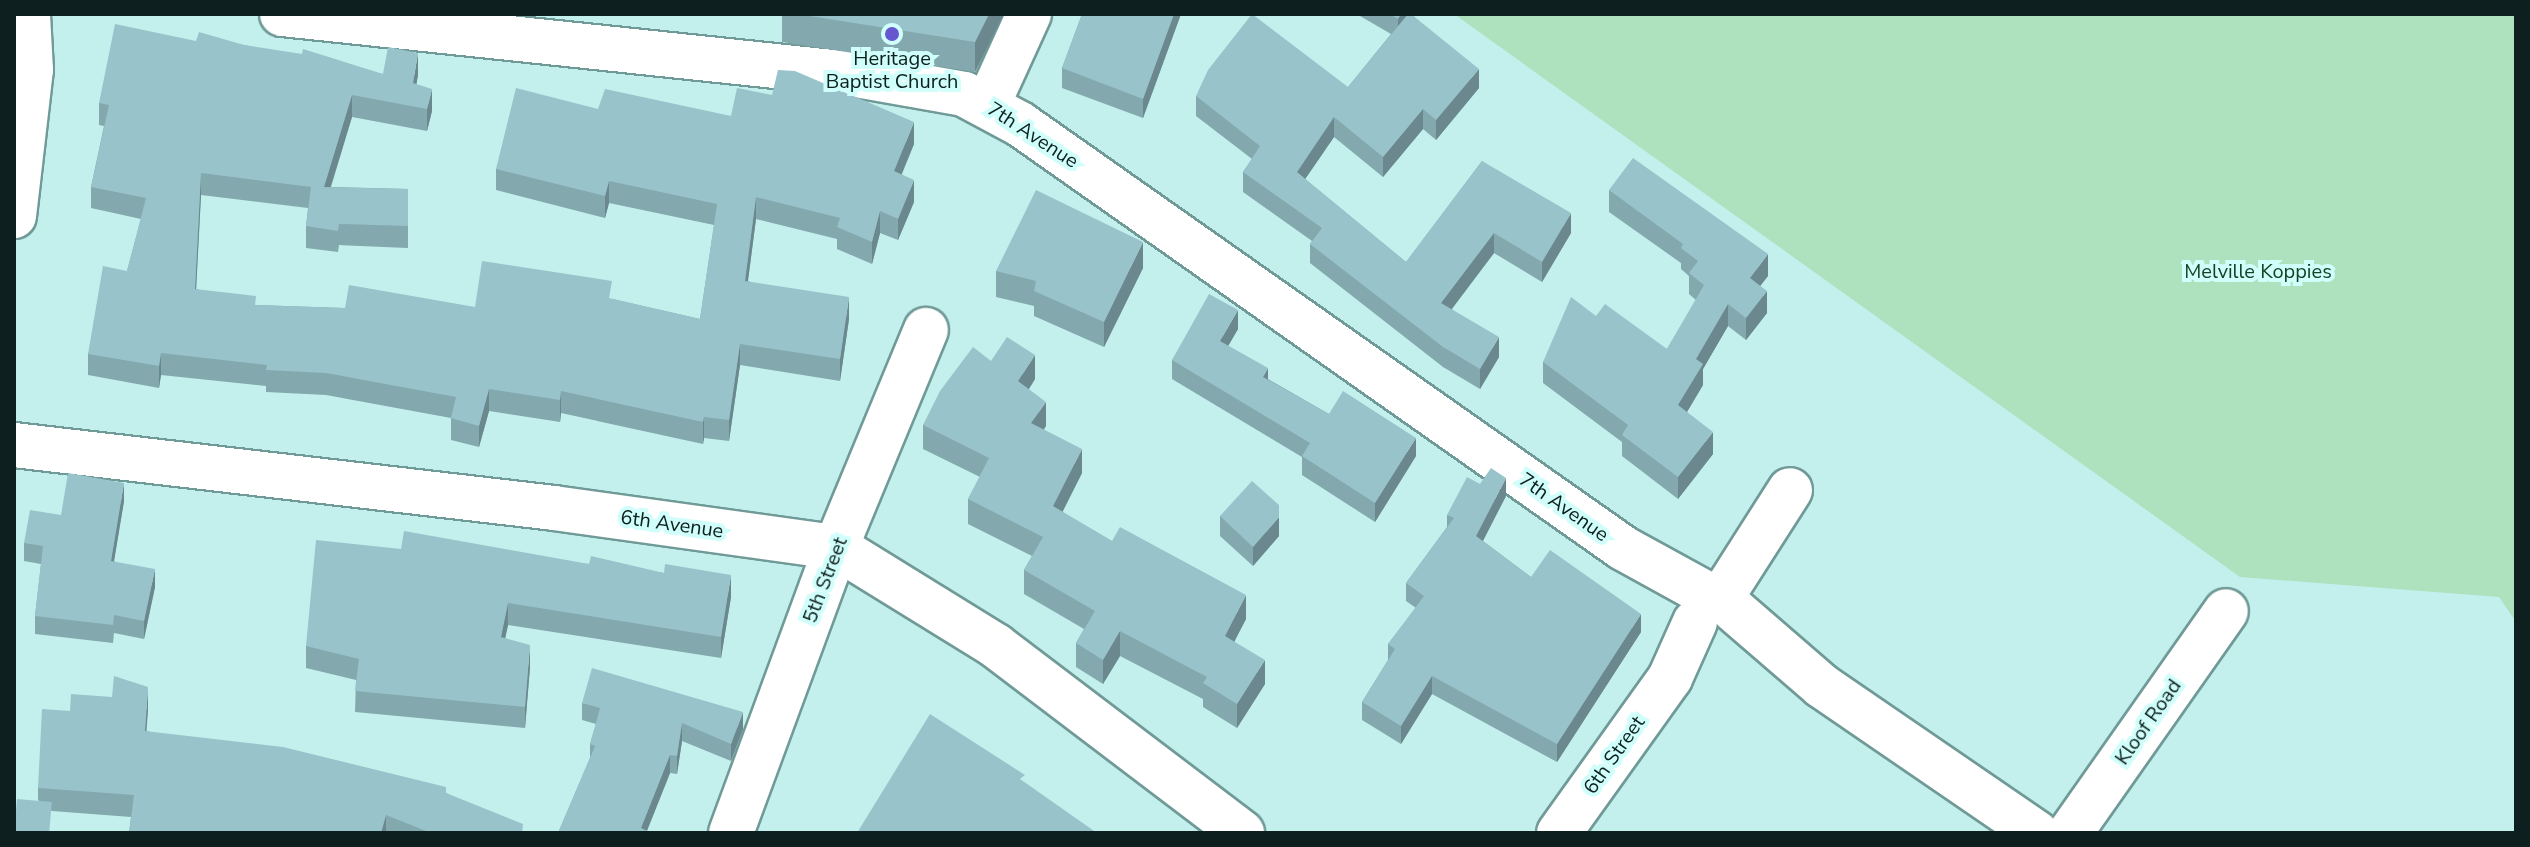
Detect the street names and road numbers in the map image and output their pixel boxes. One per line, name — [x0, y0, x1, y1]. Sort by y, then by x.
street label: 7th Avenue — [983, 97, 1083, 173]
street label: 7th Avenue — [1515, 467, 1613, 547]
street label: 6th Avenue — [619, 505, 725, 543]
street label: 5th Street — [798, 534, 852, 626]
street label: Kloof Road — [2110, 675, 2186, 769]
street label: 6th Street — [1578, 711, 1650, 799]

